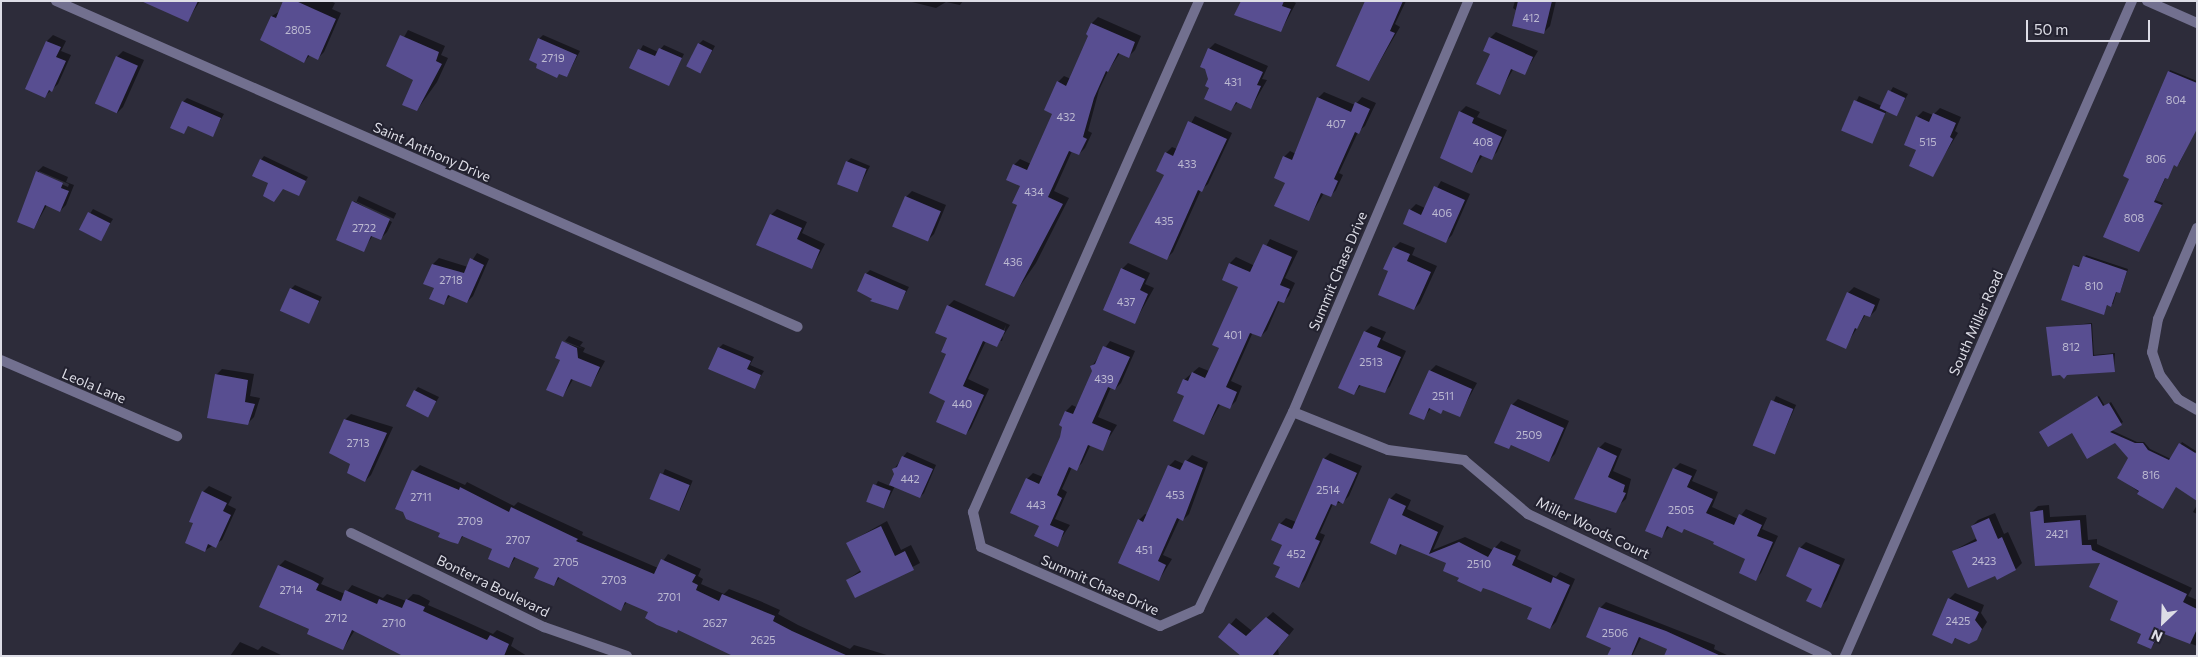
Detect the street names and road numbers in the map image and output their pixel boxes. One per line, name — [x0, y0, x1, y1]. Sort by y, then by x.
street label: Saint Anthony Drive — [371, 118, 493, 186]
street label: Summit Chase Drive — [1305, 209, 1371, 333]
street label: South Miller Road — [1945, 268, 2007, 378]
street label: Leola Lane — [59, 365, 129, 407]
street label: Miller Woods Court — [1534, 493, 1652, 563]
street label: Bonterra Boulevard — [434, 551, 552, 621]
street label: Summit Chase Drive — [1038, 551, 1162, 619]

